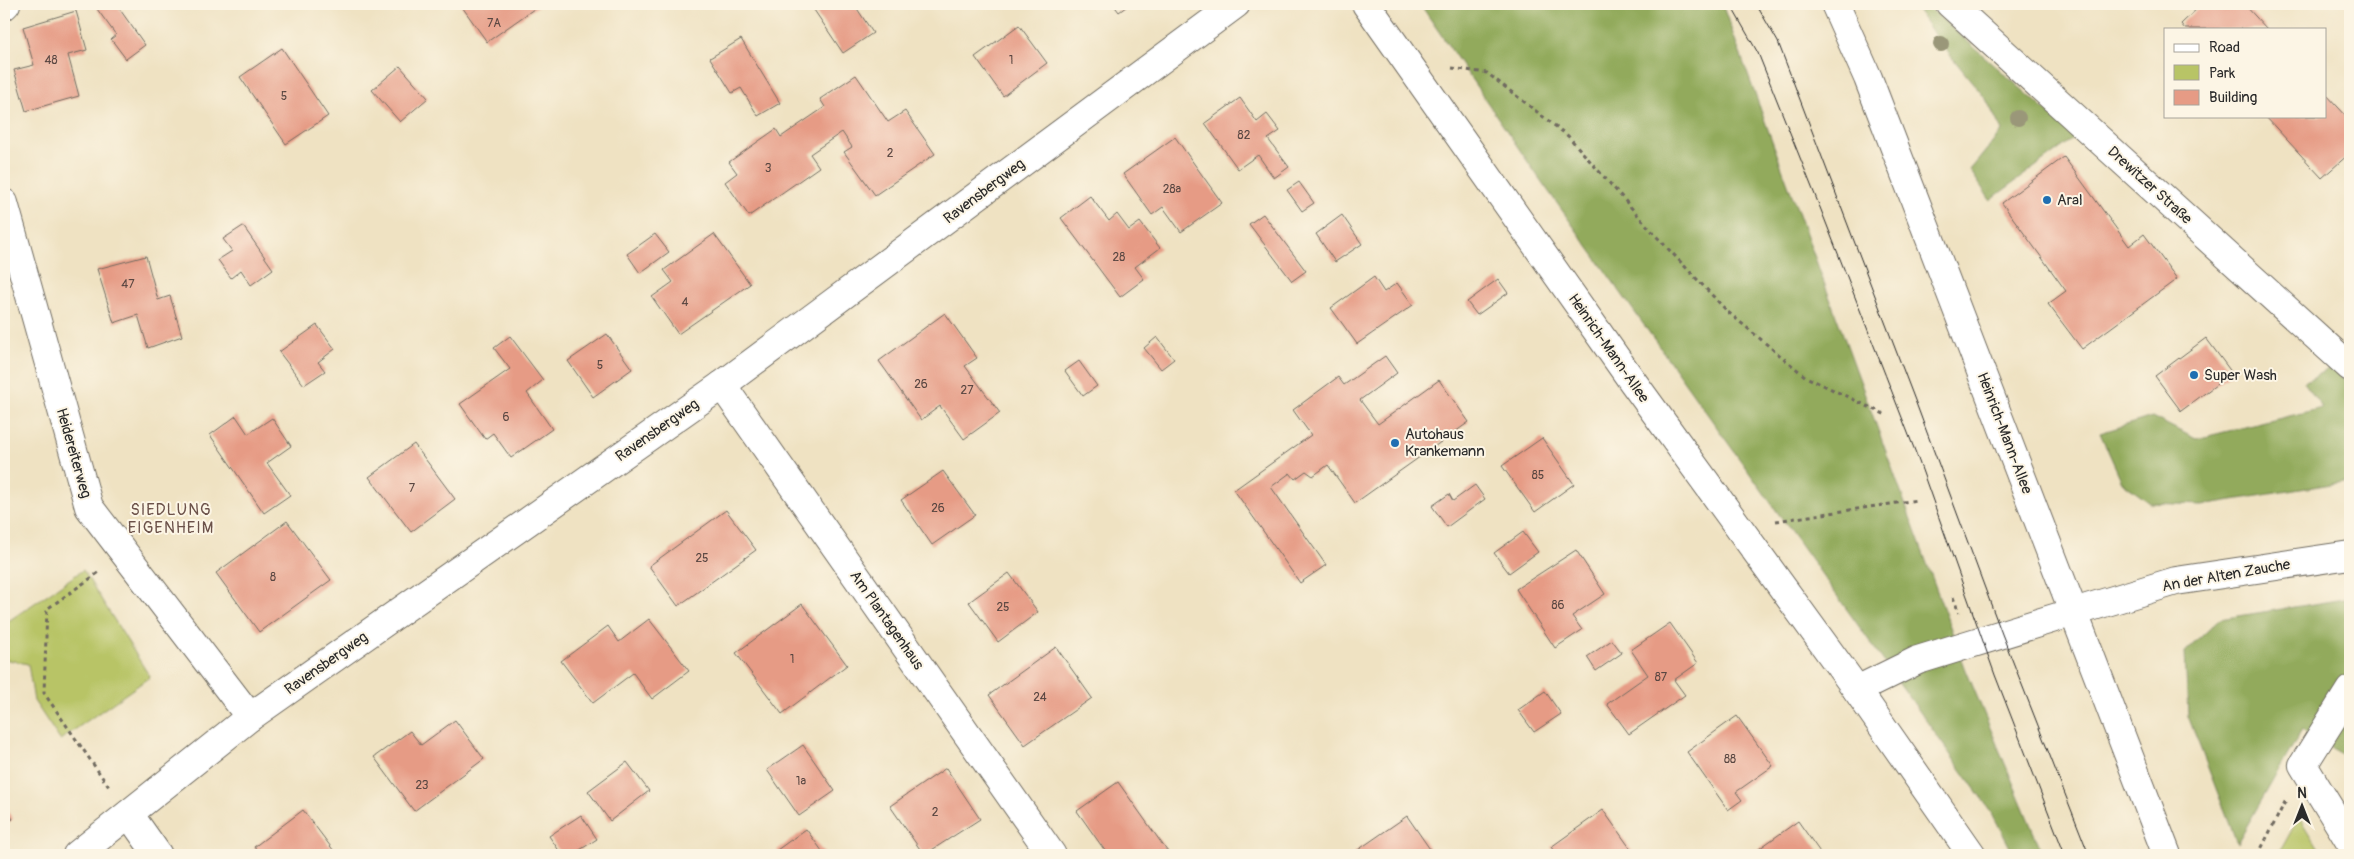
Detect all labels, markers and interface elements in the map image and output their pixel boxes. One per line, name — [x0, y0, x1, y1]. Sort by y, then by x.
house number: 7A — [487, 16, 501, 31]
legend — [2164, 28, 2326, 118]
text: Road — [2209, 38, 2240, 57]
house number: 48 — [44, 53, 58, 68]
house number: 1 — [1009, 53, 1013, 68]
text: Park — [2209, 64, 2236, 83]
text: Building — [2209, 88, 2257, 107]
house number: 5 — [281, 89, 287, 104]
house number: 82 — [1238, 128, 1251, 143]
street label: Drewitzer Straße — [2103, 142, 2196, 229]
house number: 2 — [887, 146, 894, 161]
street label: Ravensbergweg — [940, 155, 1029, 228]
house number: 3 — [765, 161, 772, 176]
house number: 28a — [1163, 182, 1182, 197]
place label: Aral — [2057, 191, 2083, 210]
marker: Aral — [2041, 194, 2053, 206]
house number: 28 — [1113, 250, 1125, 265]
house number: 47 — [121, 277, 135, 292]
street label: Heinrich-Mann-Allee — [1564, 290, 1654, 407]
house number: 4 — [682, 295, 689, 310]
house number: 5 — [597, 358, 603, 373]
place label: Super Wash — [2204, 366, 2277, 385]
marker: Super Wash — [2188, 369, 2200, 381]
street label: Heinrich-Mann-Allee — [1973, 370, 2037, 497]
house number: 26 — [914, 377, 928, 392]
house number: 27 — [960, 383, 974, 398]
street label: Ravensbergweg — [612, 395, 703, 466]
street label: Heidereiterweg — [52, 406, 95, 500]
house number: 6 — [503, 410, 510, 425]
place label: Autohaus Krankemann — [1405, 425, 1485, 461]
marker: Autohaus Krankemann — [1389, 437, 1401, 449]
house number: 85 — [1532, 468, 1544, 483]
house number: 7 — [409, 481, 416, 496]
district label: SIEDLUNG EIGENHEIM — [128, 500, 214, 538]
house number: 26 — [931, 501, 945, 516]
house number: 25 — [695, 551, 709, 566]
street label: An der Alten Zauche — [2161, 555, 2292, 596]
street label: Am Plantagenhaus — [845, 567, 928, 674]
house number: 8 — [270, 570, 276, 585]
house number: 86 — [1551, 598, 1565, 613]
house number: 25 — [996, 600, 1010, 615]
street label: Ravensbergweg — [281, 628, 372, 699]
house number: 1 — [790, 652, 794, 667]
house number: 87 — [1655, 670, 1668, 685]
house number: 24 — [1033, 690, 1047, 705]
house number: 88 — [1724, 752, 1736, 767]
house number: 1a — [796, 774, 807, 789]
house number: 23 — [415, 778, 429, 793]
north arrow — [2276, 782, 2326, 832]
text: N — [2297, 785, 2307, 802]
house number: 2 — [932, 805, 939, 820]

